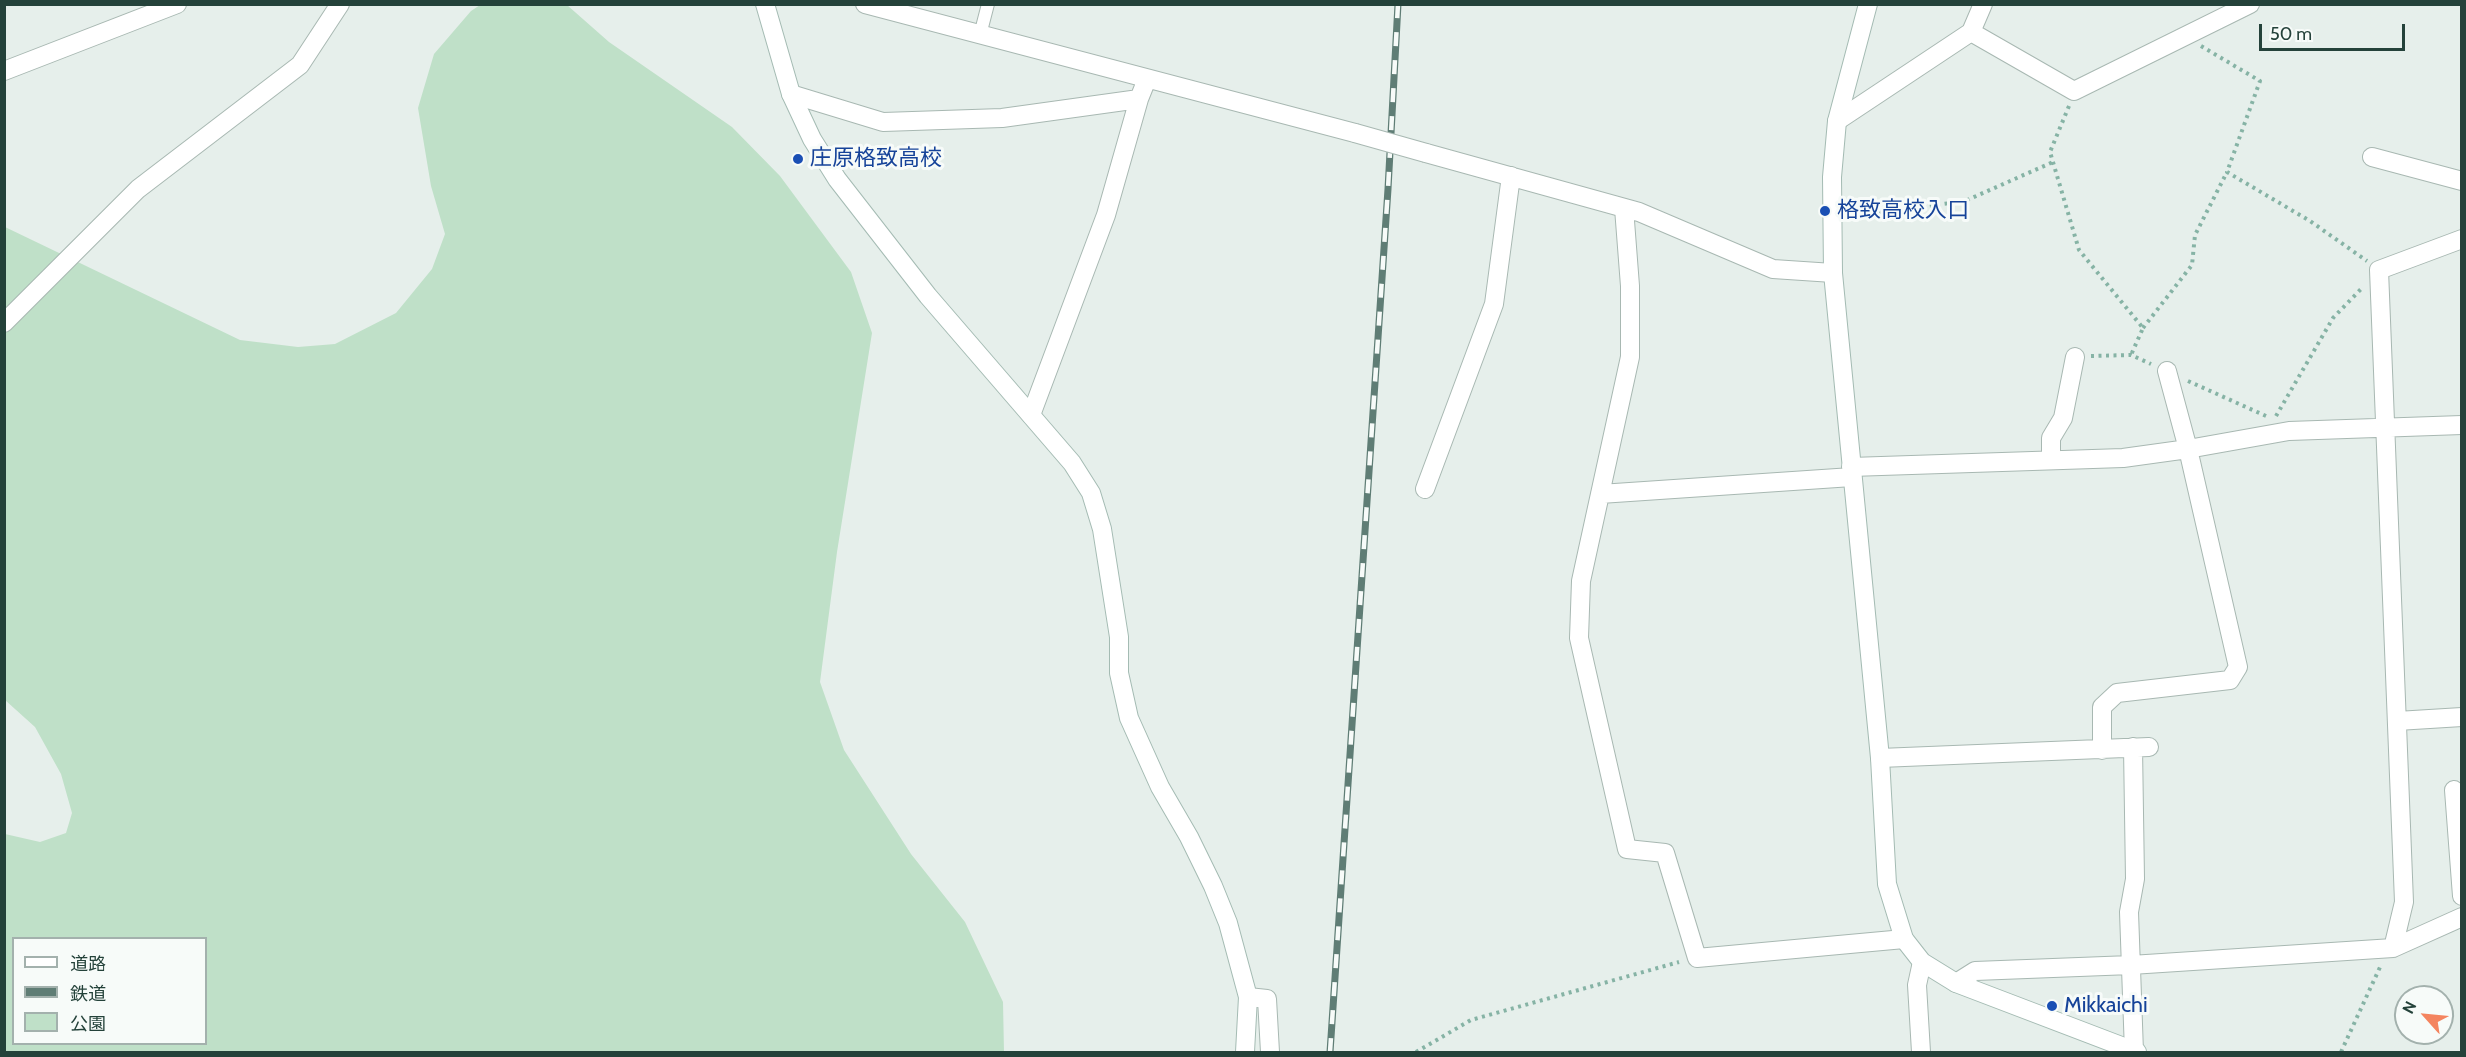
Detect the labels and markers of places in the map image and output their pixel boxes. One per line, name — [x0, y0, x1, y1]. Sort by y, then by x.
place label: 庄原格致高校 — [810, 146, 942, 172]
marker: 庄原格致高校 — [791, 152, 805, 166]
place label: 格致高校入口 — [1837, 198, 1969, 224]
marker: 格致高校入口 — [1818, 204, 1832, 218]
place label: Mikkaichi — [2064, 993, 2148, 1019]
marker: Mikkaichi — [2045, 999, 2059, 1013]

